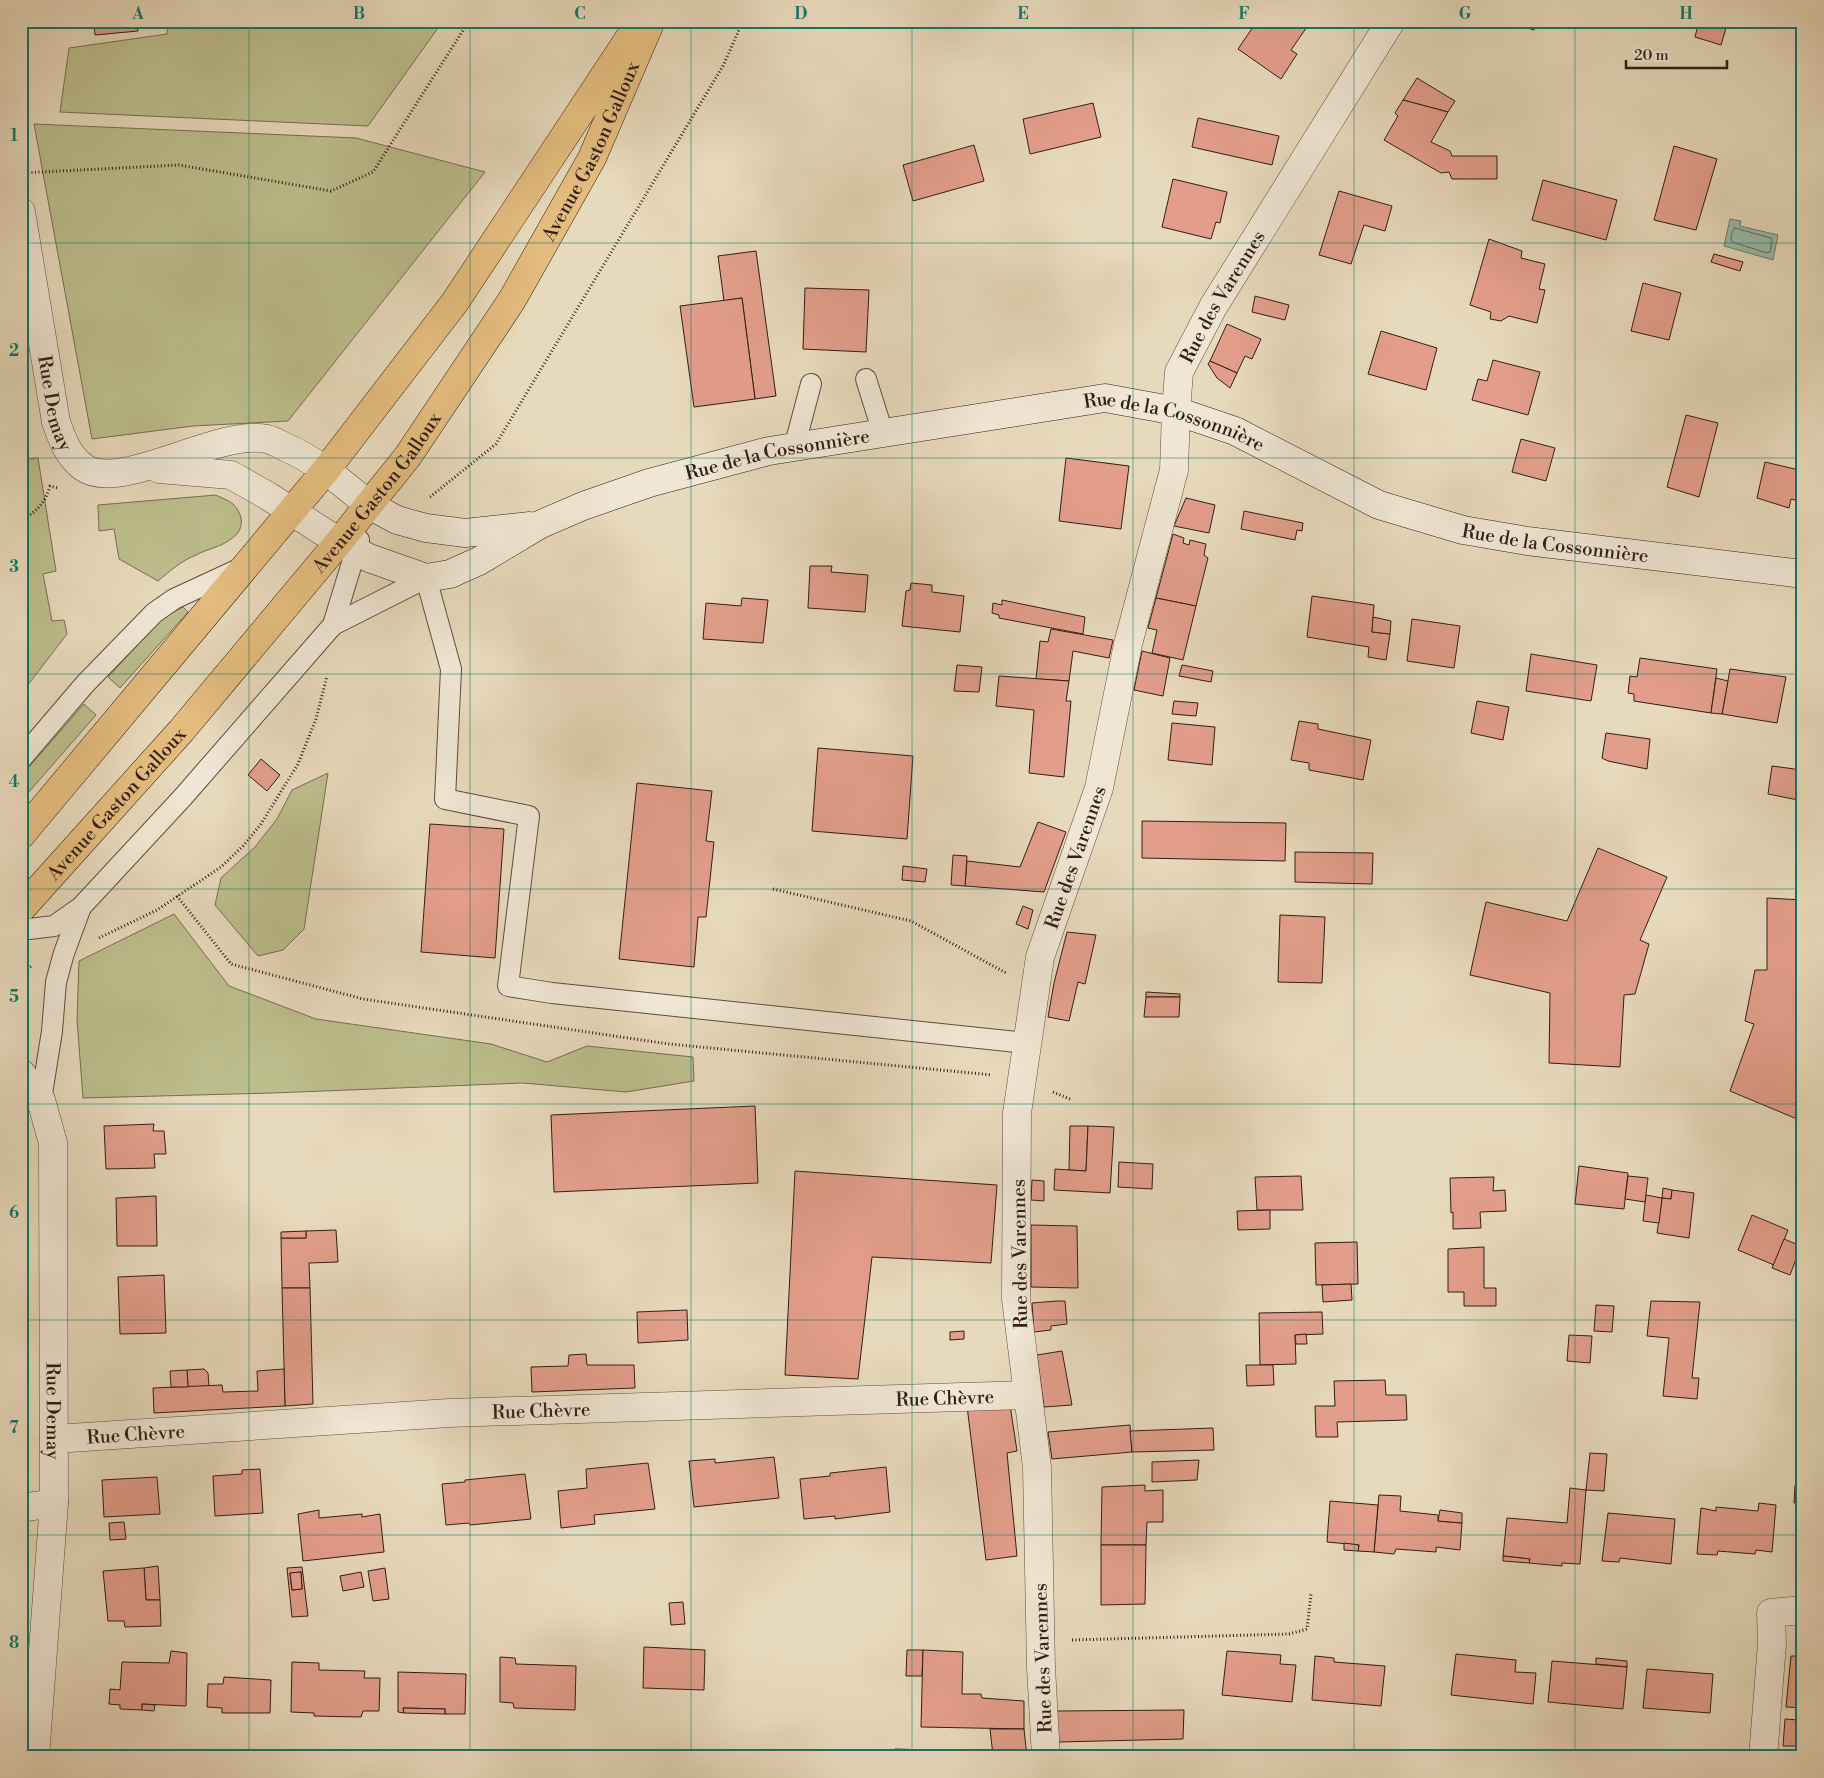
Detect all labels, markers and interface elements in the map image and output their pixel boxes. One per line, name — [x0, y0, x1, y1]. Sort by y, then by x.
text: A — [131, 4, 144, 24]
text: B — [353, 4, 365, 24]
text: C — [574, 4, 586, 24]
text: D — [795, 4, 808, 24]
text: E — [1017, 4, 1029, 24]
text: F — [1238, 4, 1250, 24]
text: G — [1459, 4, 1472, 24]
text: H — [1679, 4, 1693, 24]
scale bar — [1626, 38, 1728, 70]
text: 20 m — [1634, 46, 1669, 65]
street label: Avenue Gaston Galloux — [536, 58, 645, 246]
text: 1 — [10, 126, 18, 146]
street label: Rue des Varennes — [1175, 226, 1271, 368]
text: 2 — [9, 341, 19, 361]
street label: Rue Demay — [32, 354, 78, 456]
street label: Rue de la Cossonnière — [1082, 387, 1269, 457]
street label: Avenue Gaston Galloux — [307, 407, 447, 579]
street label: Rue de la Cossonnière — [682, 424, 871, 486]
street label: Rue de la Cossonnière — [1460, 519, 1650, 568]
text: 3 — [9, 557, 19, 577]
street label: Avenue Gaston Galloux — [41, 722, 192, 886]
text: 4 — [9, 772, 20, 792]
street label: Rue des Varennes — [1040, 783, 1112, 932]
text: 5 — [9, 987, 19, 1007]
street label: Rue des Varennes — [1007, 1179, 1033, 1329]
text: 6 — [9, 1203, 19, 1223]
street label: Rue Demay — [41, 1362, 65, 1460]
street label: Rue Chèvre — [895, 1385, 995, 1412]
street label: Rue Chèvre — [491, 1398, 591, 1425]
text: 7 — [9, 1418, 19, 1438]
street label: Rue Chèvre — [86, 1419, 186, 1450]
street label: Rue des Varennes — [1028, 1583, 1058, 1733]
text: 8 — [9, 1633, 19, 1653]

